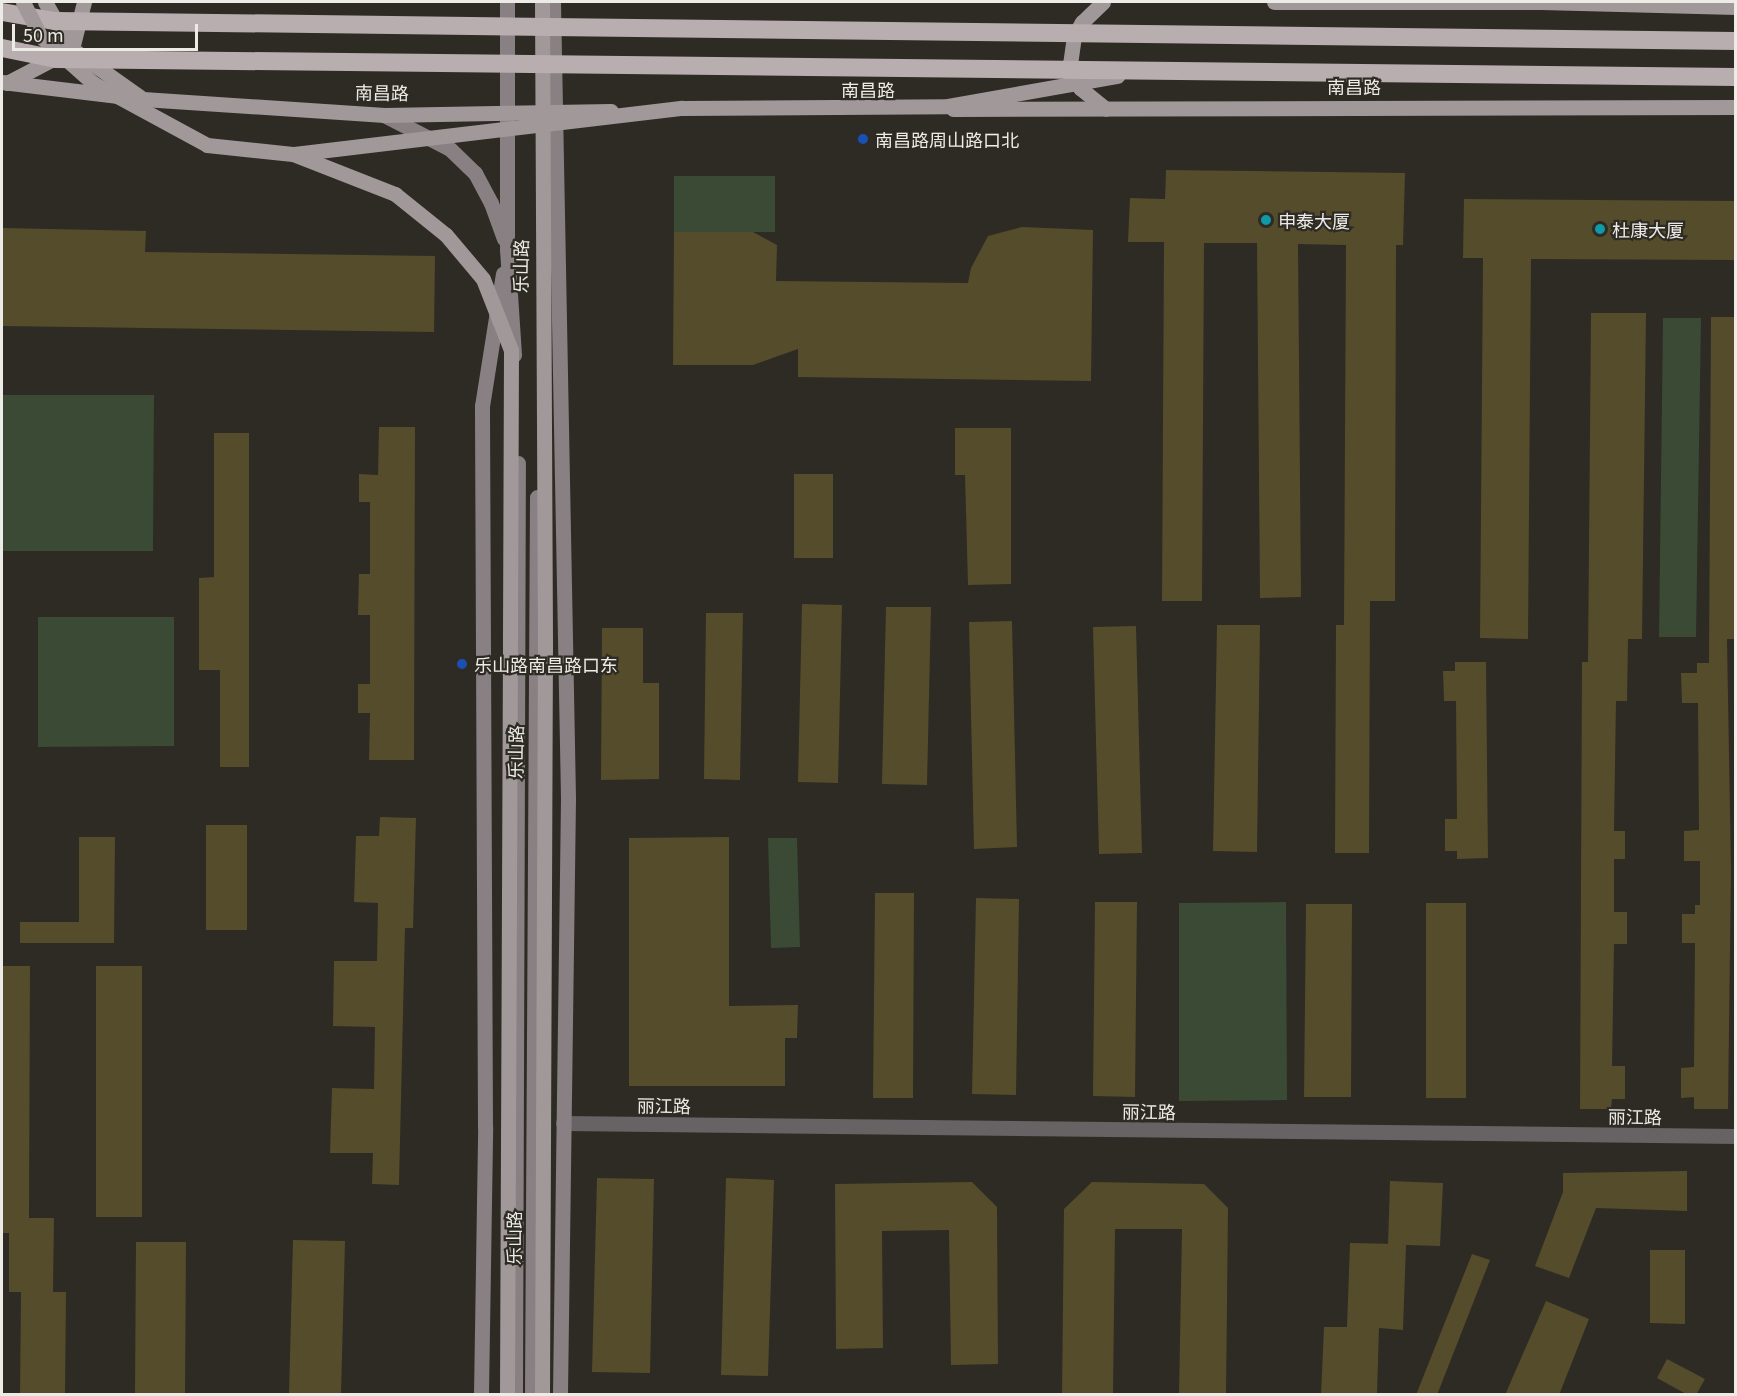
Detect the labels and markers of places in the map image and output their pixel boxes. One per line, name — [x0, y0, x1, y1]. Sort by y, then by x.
place label: 南昌路周山路口北 — [875, 128, 1019, 150]
marker: 南昌路周山路口北 — [856, 132, 870, 146]
place label: 申泰大厦 — [1278, 209, 1350, 231]
marker: 申泰大厦 — [1259, 213, 1273, 227]
place label: 杜康大厦 — [1612, 218, 1684, 240]
marker: 杜康大厦 — [1593, 222, 1607, 236]
place label: 乐山路南昌路口东 — [474, 653, 618, 675]
marker: 乐山路南昌路口东 — [455, 657, 469, 671]

